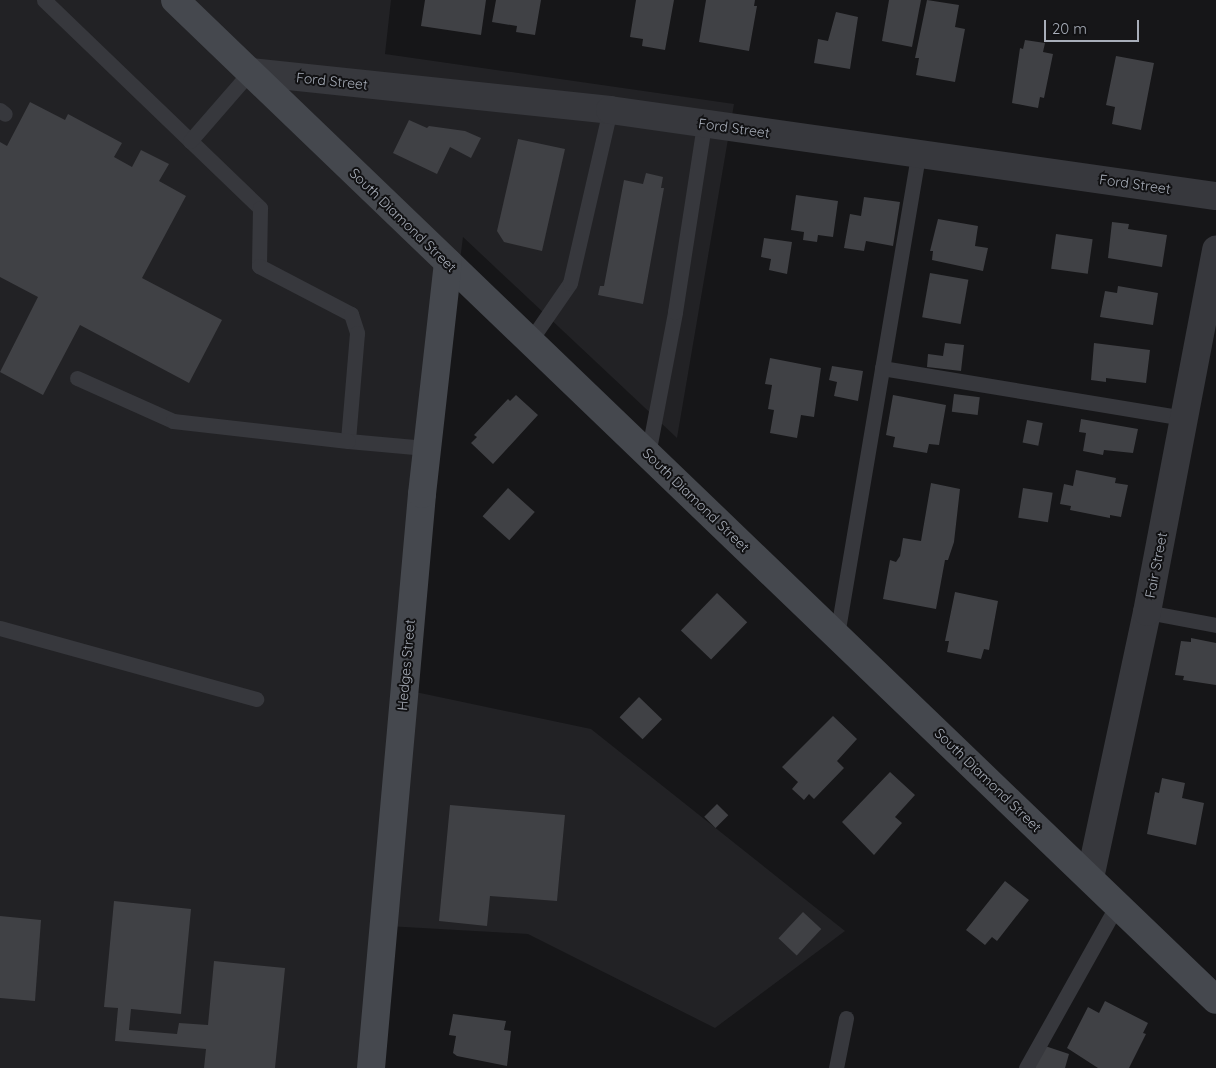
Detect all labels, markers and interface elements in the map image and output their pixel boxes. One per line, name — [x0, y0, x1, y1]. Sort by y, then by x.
scale bar — [1046, 10, 1141, 42]
text: 20 m — [1052, 19, 1087, 38]
street label: Ford Street — [295, 69, 369, 93]
street label: Ford Street — [697, 115, 771, 141]
street label: South Diamond Street — [346, 165, 460, 275]
street label: Ford Street — [1098, 171, 1172, 197]
street label: South Diamond Street — [639, 445, 753, 555]
street label: Fair Street — [1141, 531, 1171, 599]
street label: Hedges Street — [394, 619, 418, 711]
street label: South Diamond Street — [931, 725, 1045, 835]

